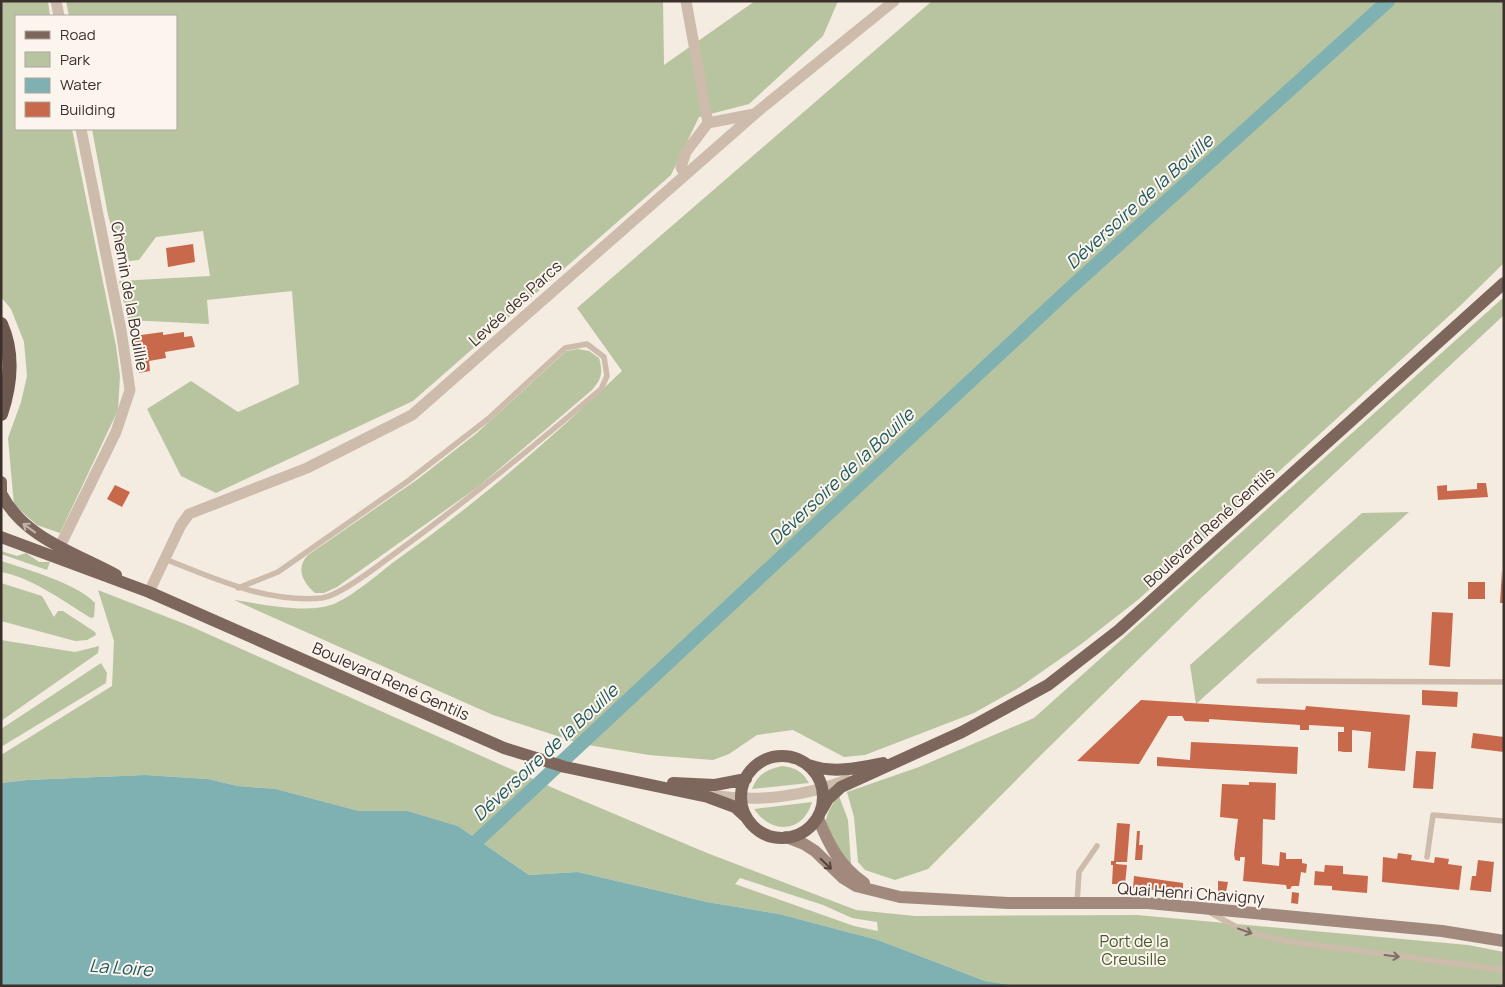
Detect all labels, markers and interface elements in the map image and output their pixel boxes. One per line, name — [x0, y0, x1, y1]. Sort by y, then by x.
legend — [15, 15, 178, 130]
text: Road — [60, 24, 96, 45]
text: Park — [60, 49, 90, 70]
text: Water — [60, 74, 102, 95]
text: Building — [60, 99, 115, 120]
water label: Déversoire de la Bouille — [1060, 127, 1219, 274]
street label: Chemin de la Bouillie — [106, 220, 154, 372]
street label: Levée des Parcs — [464, 255, 566, 351]
water label: Déversoire de la Bouille — [763, 401, 920, 550]
street label: Boulevard René Gentils — [1139, 462, 1279, 592]
one-way arrow — [22, 523, 36, 533]
street label: Boulevard René Gentils — [309, 636, 473, 726]
water label: Déversoire de la Bouille — [467, 677, 624, 826]
one-way arrow — [820, 858, 833, 870]
street label: Quai Henri Chavigny — [1117, 877, 1266, 909]
one-way arrow — [1237, 926, 1253, 936]
park label: Port de la Creusille — [1099, 930, 1169, 970]
one-way arrow — [1383, 951, 1399, 961]
water label: La Loire — [88, 953, 155, 981]

